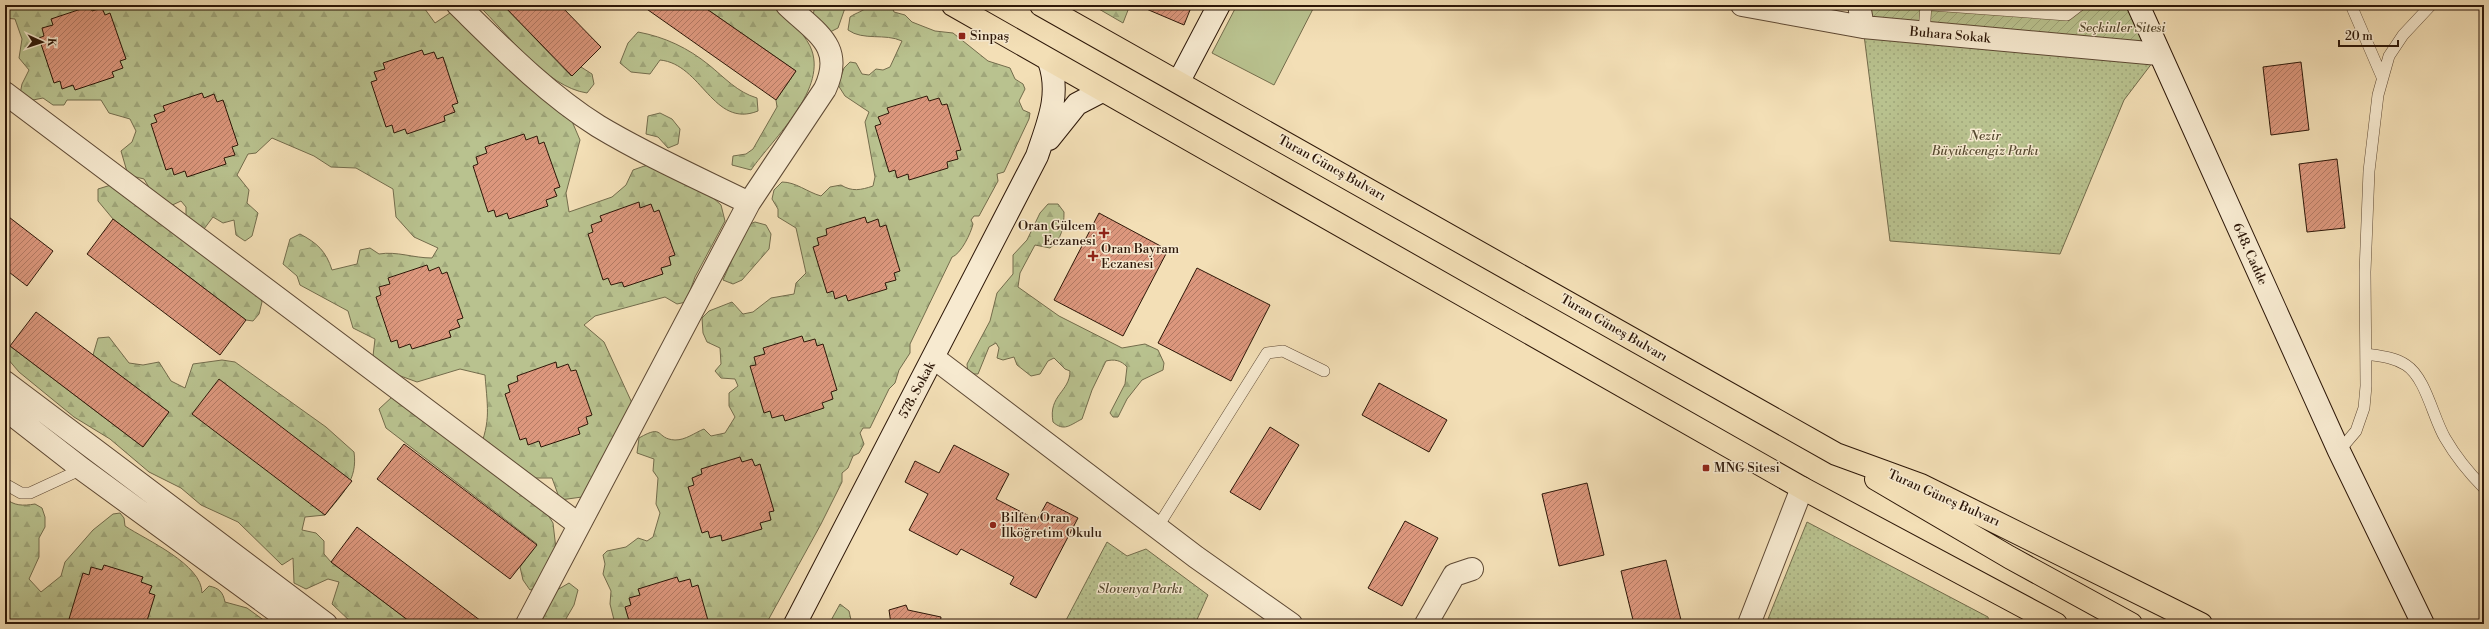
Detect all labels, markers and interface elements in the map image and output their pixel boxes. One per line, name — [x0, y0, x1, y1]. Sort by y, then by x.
park label: Seçkinler Sitesi — [2079, 20, 2166, 36]
north arrow — [22, 22, 62, 62]
scale bar — [2339, 22, 2398, 48]
street label: Buhara Sokak — [1908, 23, 1992, 47]
place label: Sinpaş — [970, 28, 1010, 44]
text: 20 m — [2345, 29, 2373, 44]
marker: Sinpaş — [957, 31, 967, 41]
text: K — [44, 38, 58, 48]
park label: Nezir Büyükcengiz Parkı — [1931, 128, 2039, 159]
street label: Turan Güneş Bulvarı — [1275, 132, 1389, 204]
place label: Oran Gülcem Eczanesi — [1018, 218, 1097, 249]
street label: 648. Cadde — [2229, 220, 2271, 288]
marker: Oran Gülcem Eczanesi — [1099, 228, 1109, 238]
place label: Oran Bayram Eczanesi — [1101, 241, 1180, 272]
marker: Oran Bayram Eczanesi — [1088, 251, 1098, 261]
street label: Turan Güneş Bulvarı — [1558, 291, 1670, 365]
street label: 578. Sokak — [895, 358, 939, 421]
place label: MNG Sitesi — [1714, 460, 1780, 476]
marker: MNG Sitesi — [1701, 463, 1711, 473]
street label: Turan Güneş Bulvarı — [1885, 466, 2003, 530]
place label: Bilfen Oran İlköğretim Okulu — [1000, 510, 1102, 541]
marker: Bilfen Oran İlköğretim Okulu — [988, 520, 998, 530]
park label: Slovenya Parkı — [1097, 581, 1183, 597]

